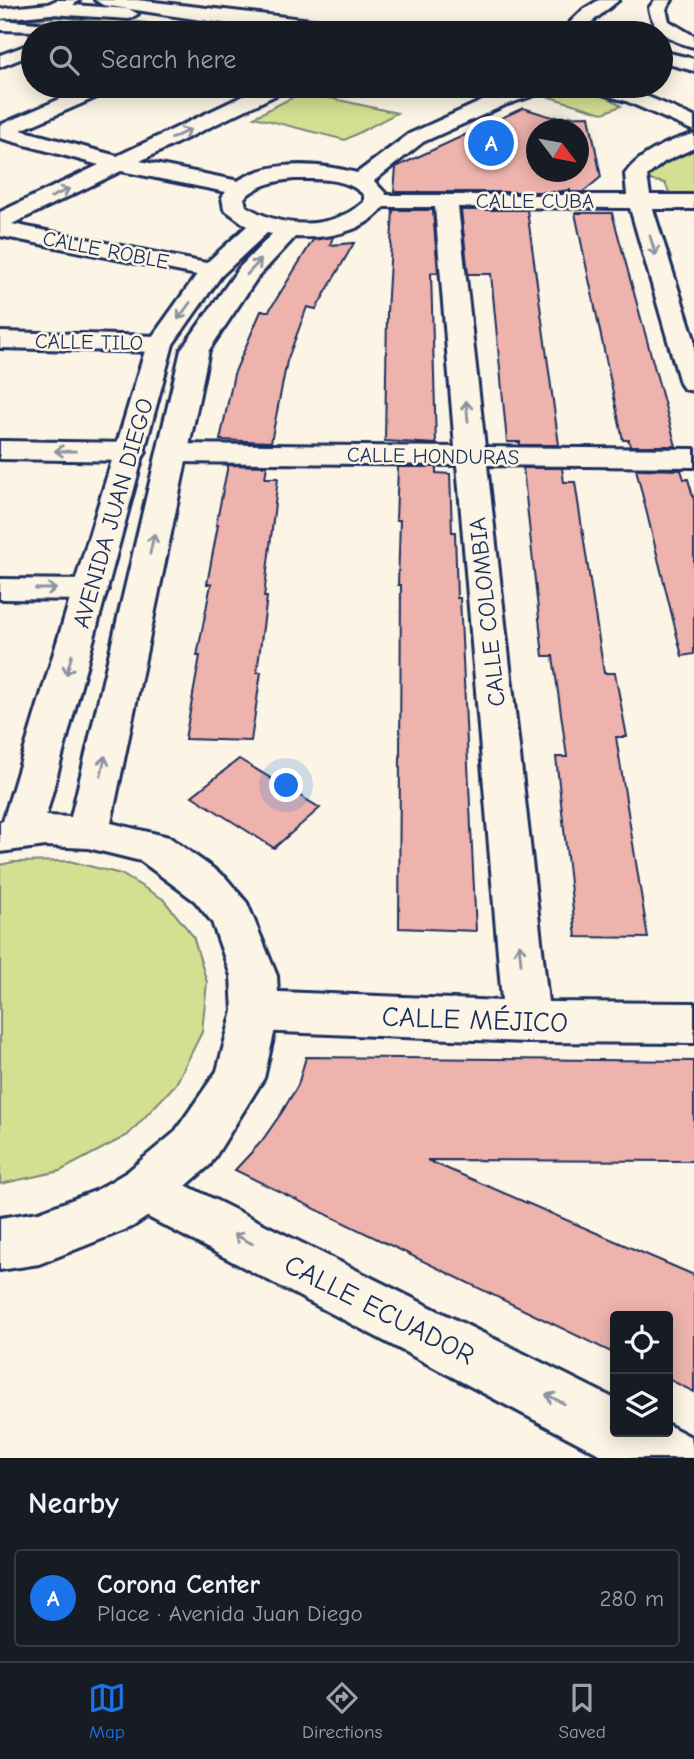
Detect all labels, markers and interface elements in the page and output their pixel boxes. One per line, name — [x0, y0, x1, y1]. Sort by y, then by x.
search box — [21, 21, 673, 98]
icon: search — [45, 41, 83, 79]
text: Search here — [101, 45, 236, 75]
pin: A — [468, 117, 514, 169]
north arrow — [526, 119, 589, 182]
one-way arrow — [170, 126, 191, 140]
one-way arrow — [49, 185, 70, 199]
street label: CALLE CUBA — [476, 189, 594, 213]
street label: CALLE ROBLE — [41, 226, 171, 274]
one-way arrow — [647, 235, 660, 257]
one-way arrow — [246, 259, 263, 276]
one-way arrow — [177, 301, 191, 320]
street label: CALLE TILO — [35, 329, 143, 355]
street label: AVENIDA JUAN DIEGO — [67, 395, 159, 631]
one-way arrow — [460, 400, 473, 422]
street label: CALLE HONDURAS — [347, 442, 519, 470]
one-way arrow — [54, 444, 77, 458]
street label: CALLE COLOMBIA — [463, 516, 511, 708]
one-way arrow — [146, 533, 160, 556]
one-way arrow — [34, 582, 57, 596]
one-way arrow — [62, 654, 75, 676]
one-way arrow — [97, 756, 110, 778]
your location — [269, 768, 303, 802]
one-way arrow — [513, 943, 526, 966]
street label: CALLE MÉJICO — [381, 1000, 569, 1039]
one-way arrow — [233, 1231, 254, 1245]
street label: CALLE ECUADOR — [279, 1248, 480, 1372]
map controls — [610, 1311, 673, 1437]
button: locate — [610, 1311, 673, 1374]
button: layers — [610, 1374, 673, 1437]
one-way arrow — [545, 1391, 565, 1405]
text: Nearby — [28, 1486, 119, 1521]
text: Corona Center — [97, 1570, 260, 1600]
text: A — [47, 1585, 59, 1612]
text: 280 m — [599, 1585, 664, 1612]
text: Place · Avenida Juan Diego — [97, 1600, 363, 1627]
tab: Map — [88, 1679, 126, 1743]
tab: Directions — [302, 1679, 382, 1743]
tab: Saved — [559, 1679, 606, 1743]

